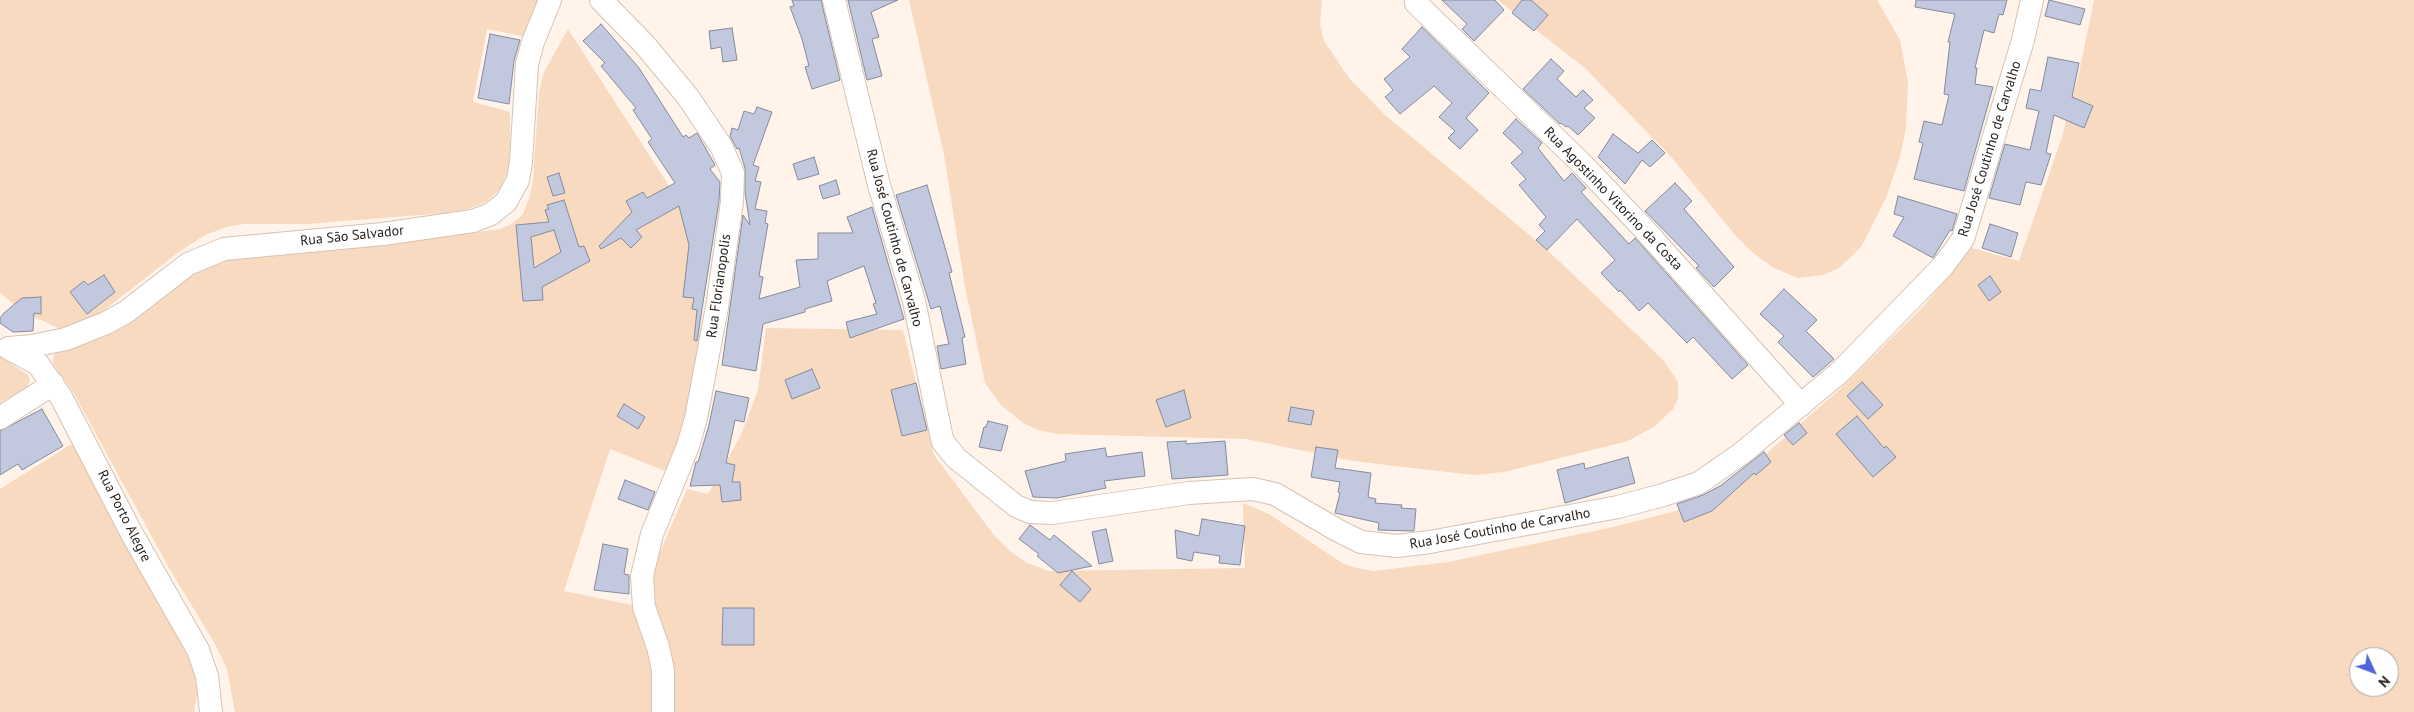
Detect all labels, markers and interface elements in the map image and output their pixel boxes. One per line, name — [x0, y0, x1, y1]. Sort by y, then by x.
street label: Rua José Coutinho de Carvalho — [1955, 59, 2025, 239]
street label: Rua Agostinho Vitorino da Costa — [1540, 124, 1686, 274]
street label: Rua José Coutinho de Carvalho — [862, 147, 926, 329]
street label: Rua São Salvador — [299, 222, 405, 250]
street label: Rua Florianopolis — [703, 233, 735, 339]
street label: Rua Porto Alegre — [94, 467, 154, 565]
street label: Rua José Coutinho de Carvalho — [1408, 505, 1592, 553]
north arrow — [2349, 647, 2399, 697]
text: N — [2375, 672, 2394, 691]

